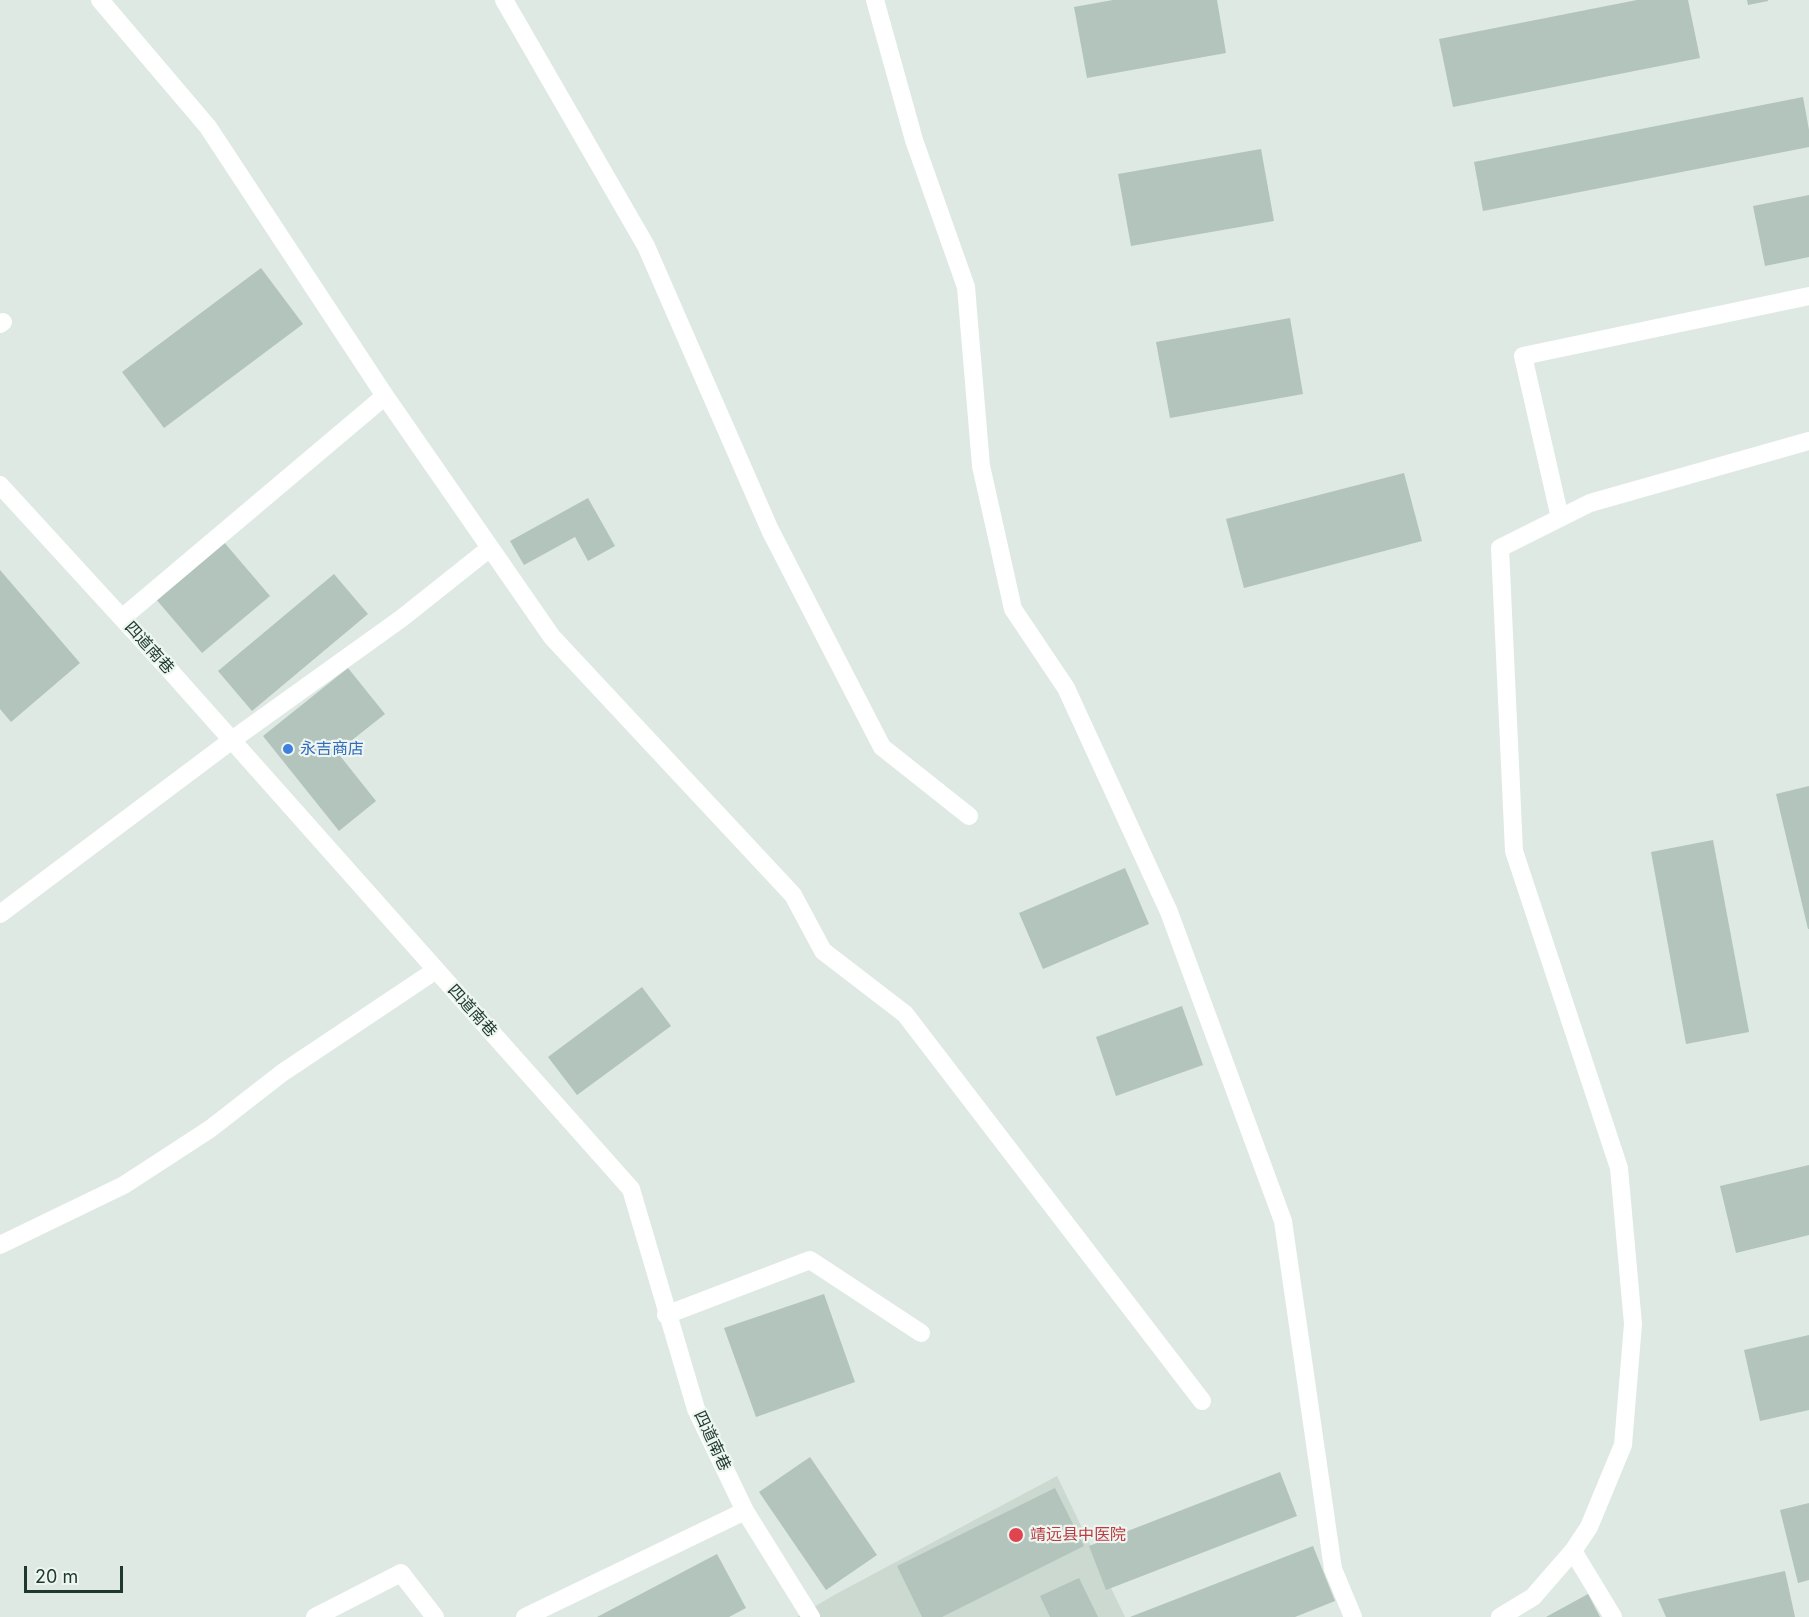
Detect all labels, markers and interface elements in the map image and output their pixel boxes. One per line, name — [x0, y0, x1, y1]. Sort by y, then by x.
street label: 四道南巷 — [120, 618, 178, 678]
place label: 永吉商店 — [300, 739, 364, 759]
marker: 永吉商店 — [281, 742, 295, 756]
street label: 四道南巷 — [443, 981, 501, 1041]
street label: 四道南巷 — [690, 1408, 734, 1474]
place label: 靖远县中医院 — [1030, 1525, 1126, 1545]
marker: 靖远县中医院 — [1007, 1526, 1025, 1544]
scale bar — [27, 1554, 126, 1592]
text: 20 m — [35, 1566, 78, 1587]

